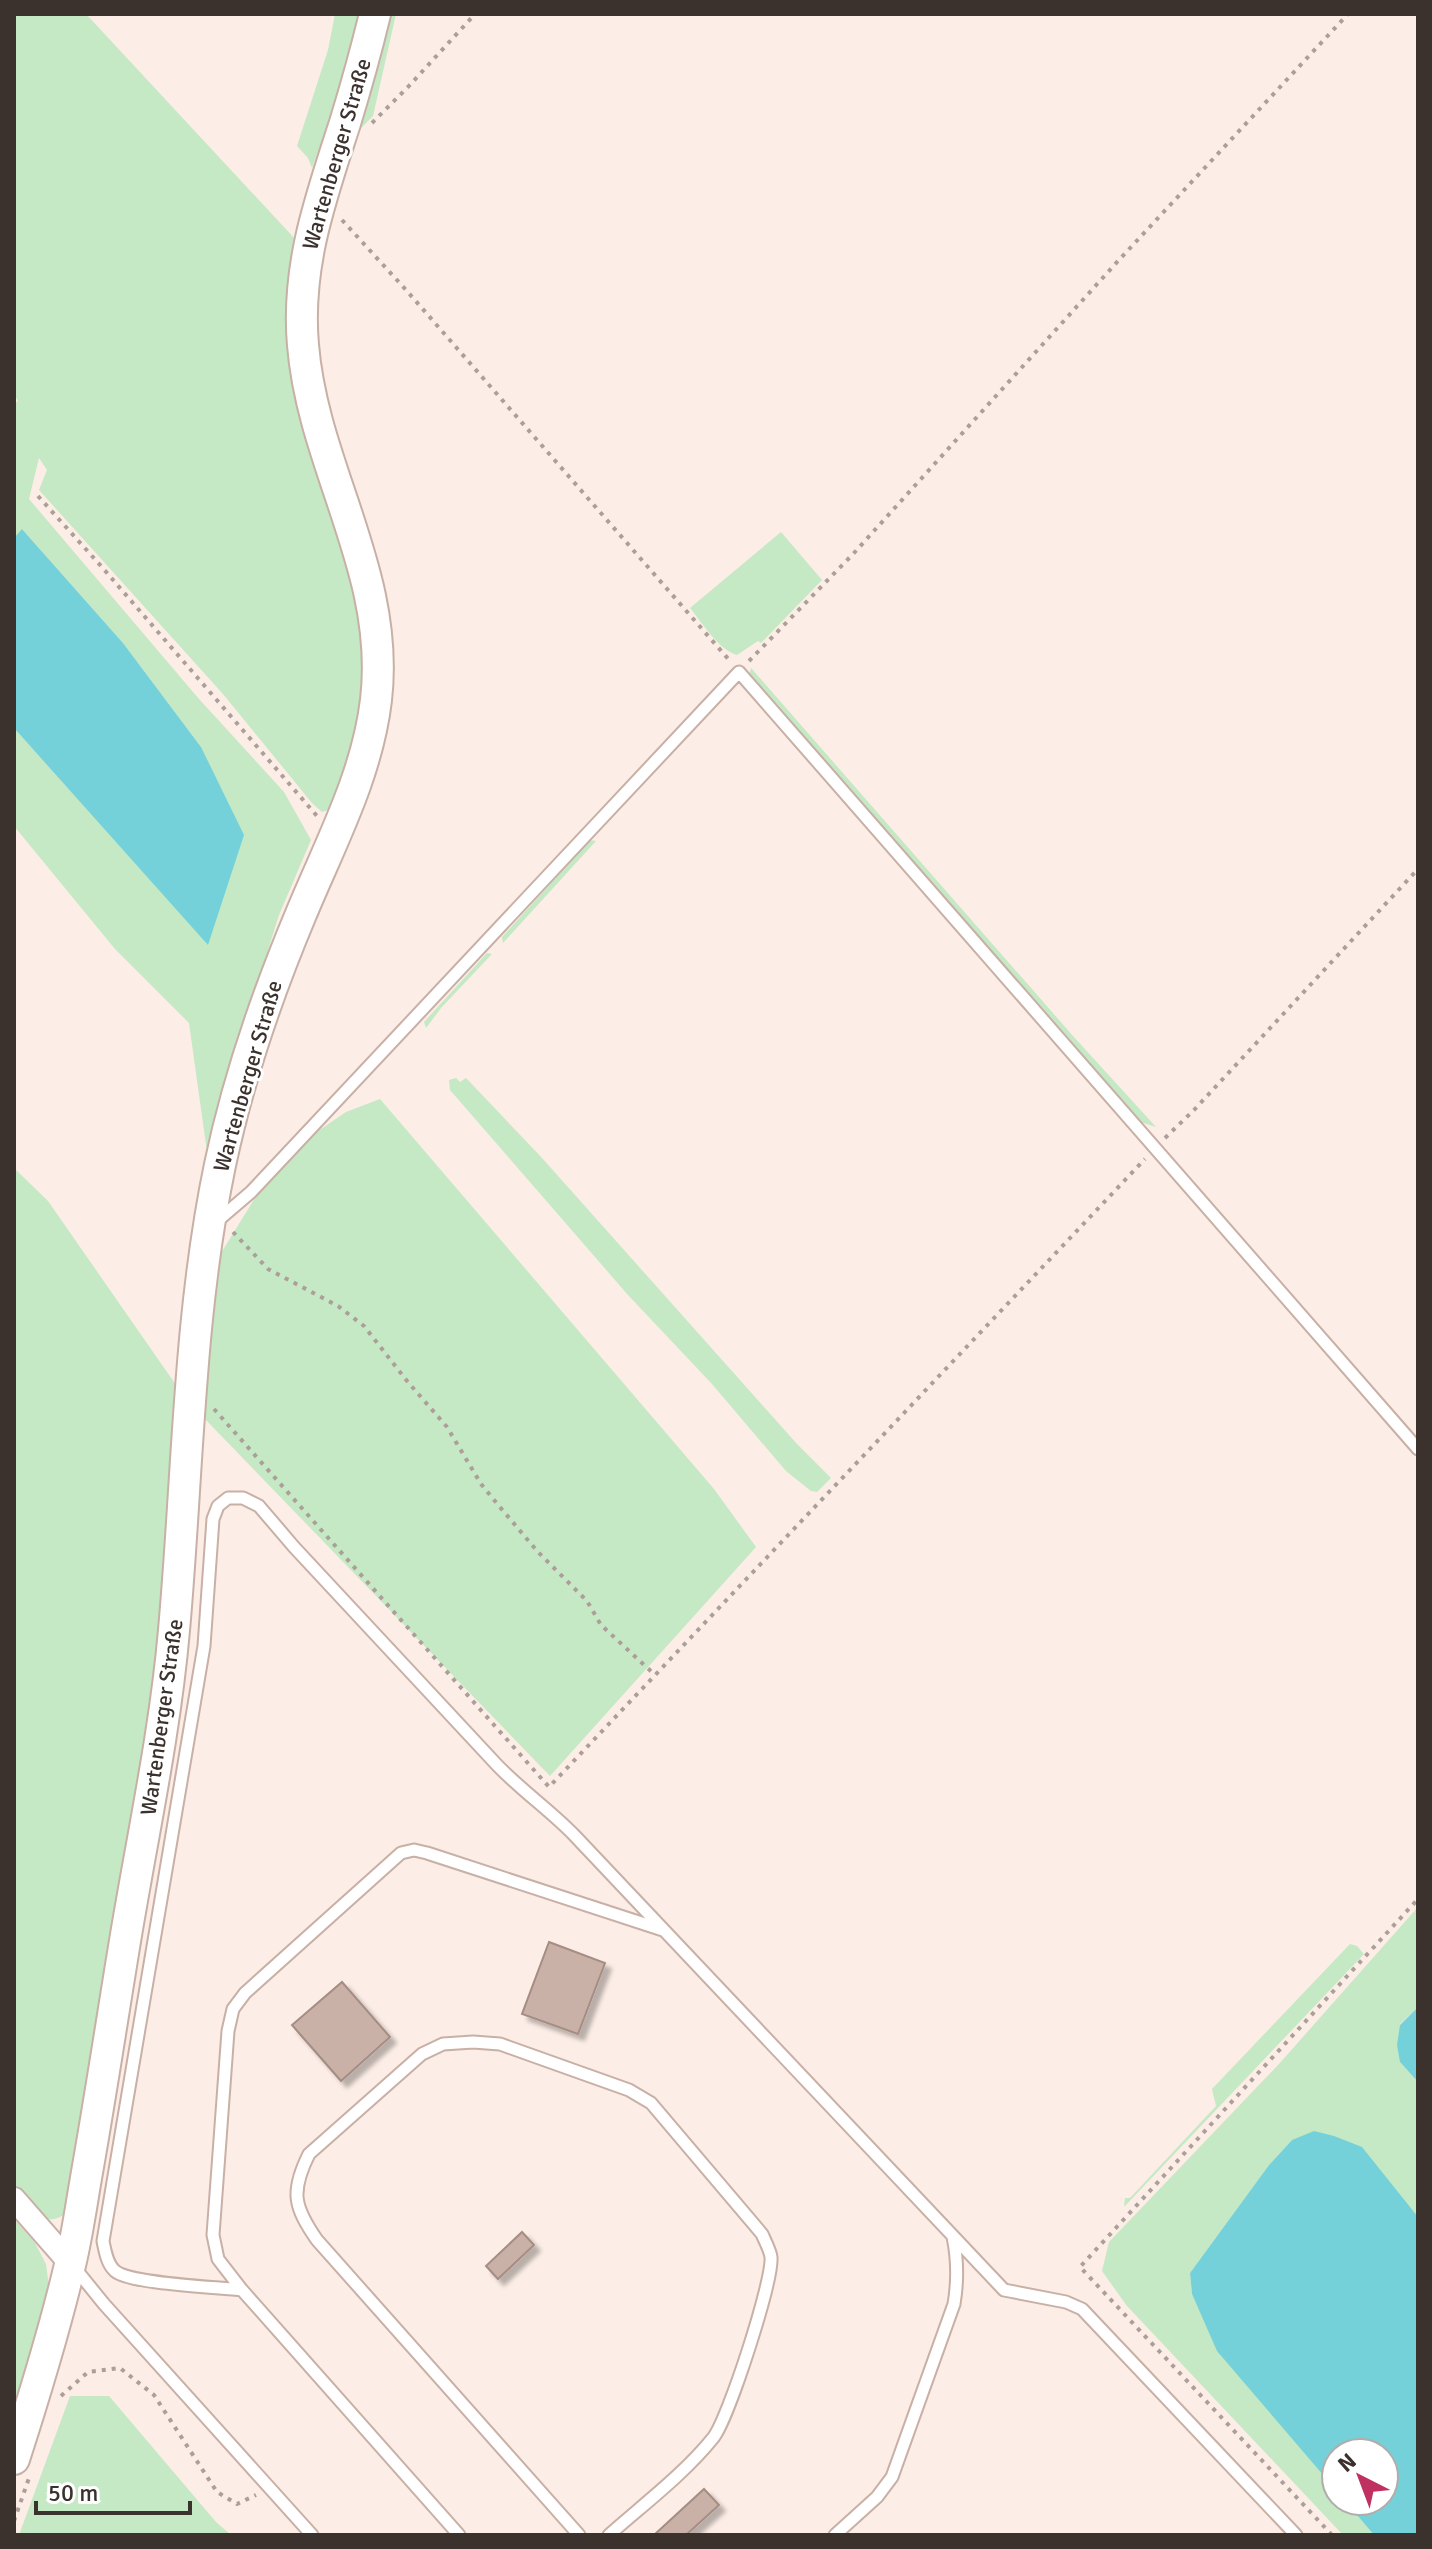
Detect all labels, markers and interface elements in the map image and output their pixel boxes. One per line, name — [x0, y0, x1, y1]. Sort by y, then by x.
street label: Wartenberger Straße — [296, 55, 377, 253]
street label: Wartenberger Straße — [207, 977, 288, 1175]
street label: Wartenberger Straße — [134, 1617, 189, 1817]
north arrow — [1320, 2437, 1400, 2517]
text: N — [1332, 2447, 1362, 2478]
scale bar — [36, 2465, 190, 2515]
text: 50 m — [48, 2478, 98, 2508]

